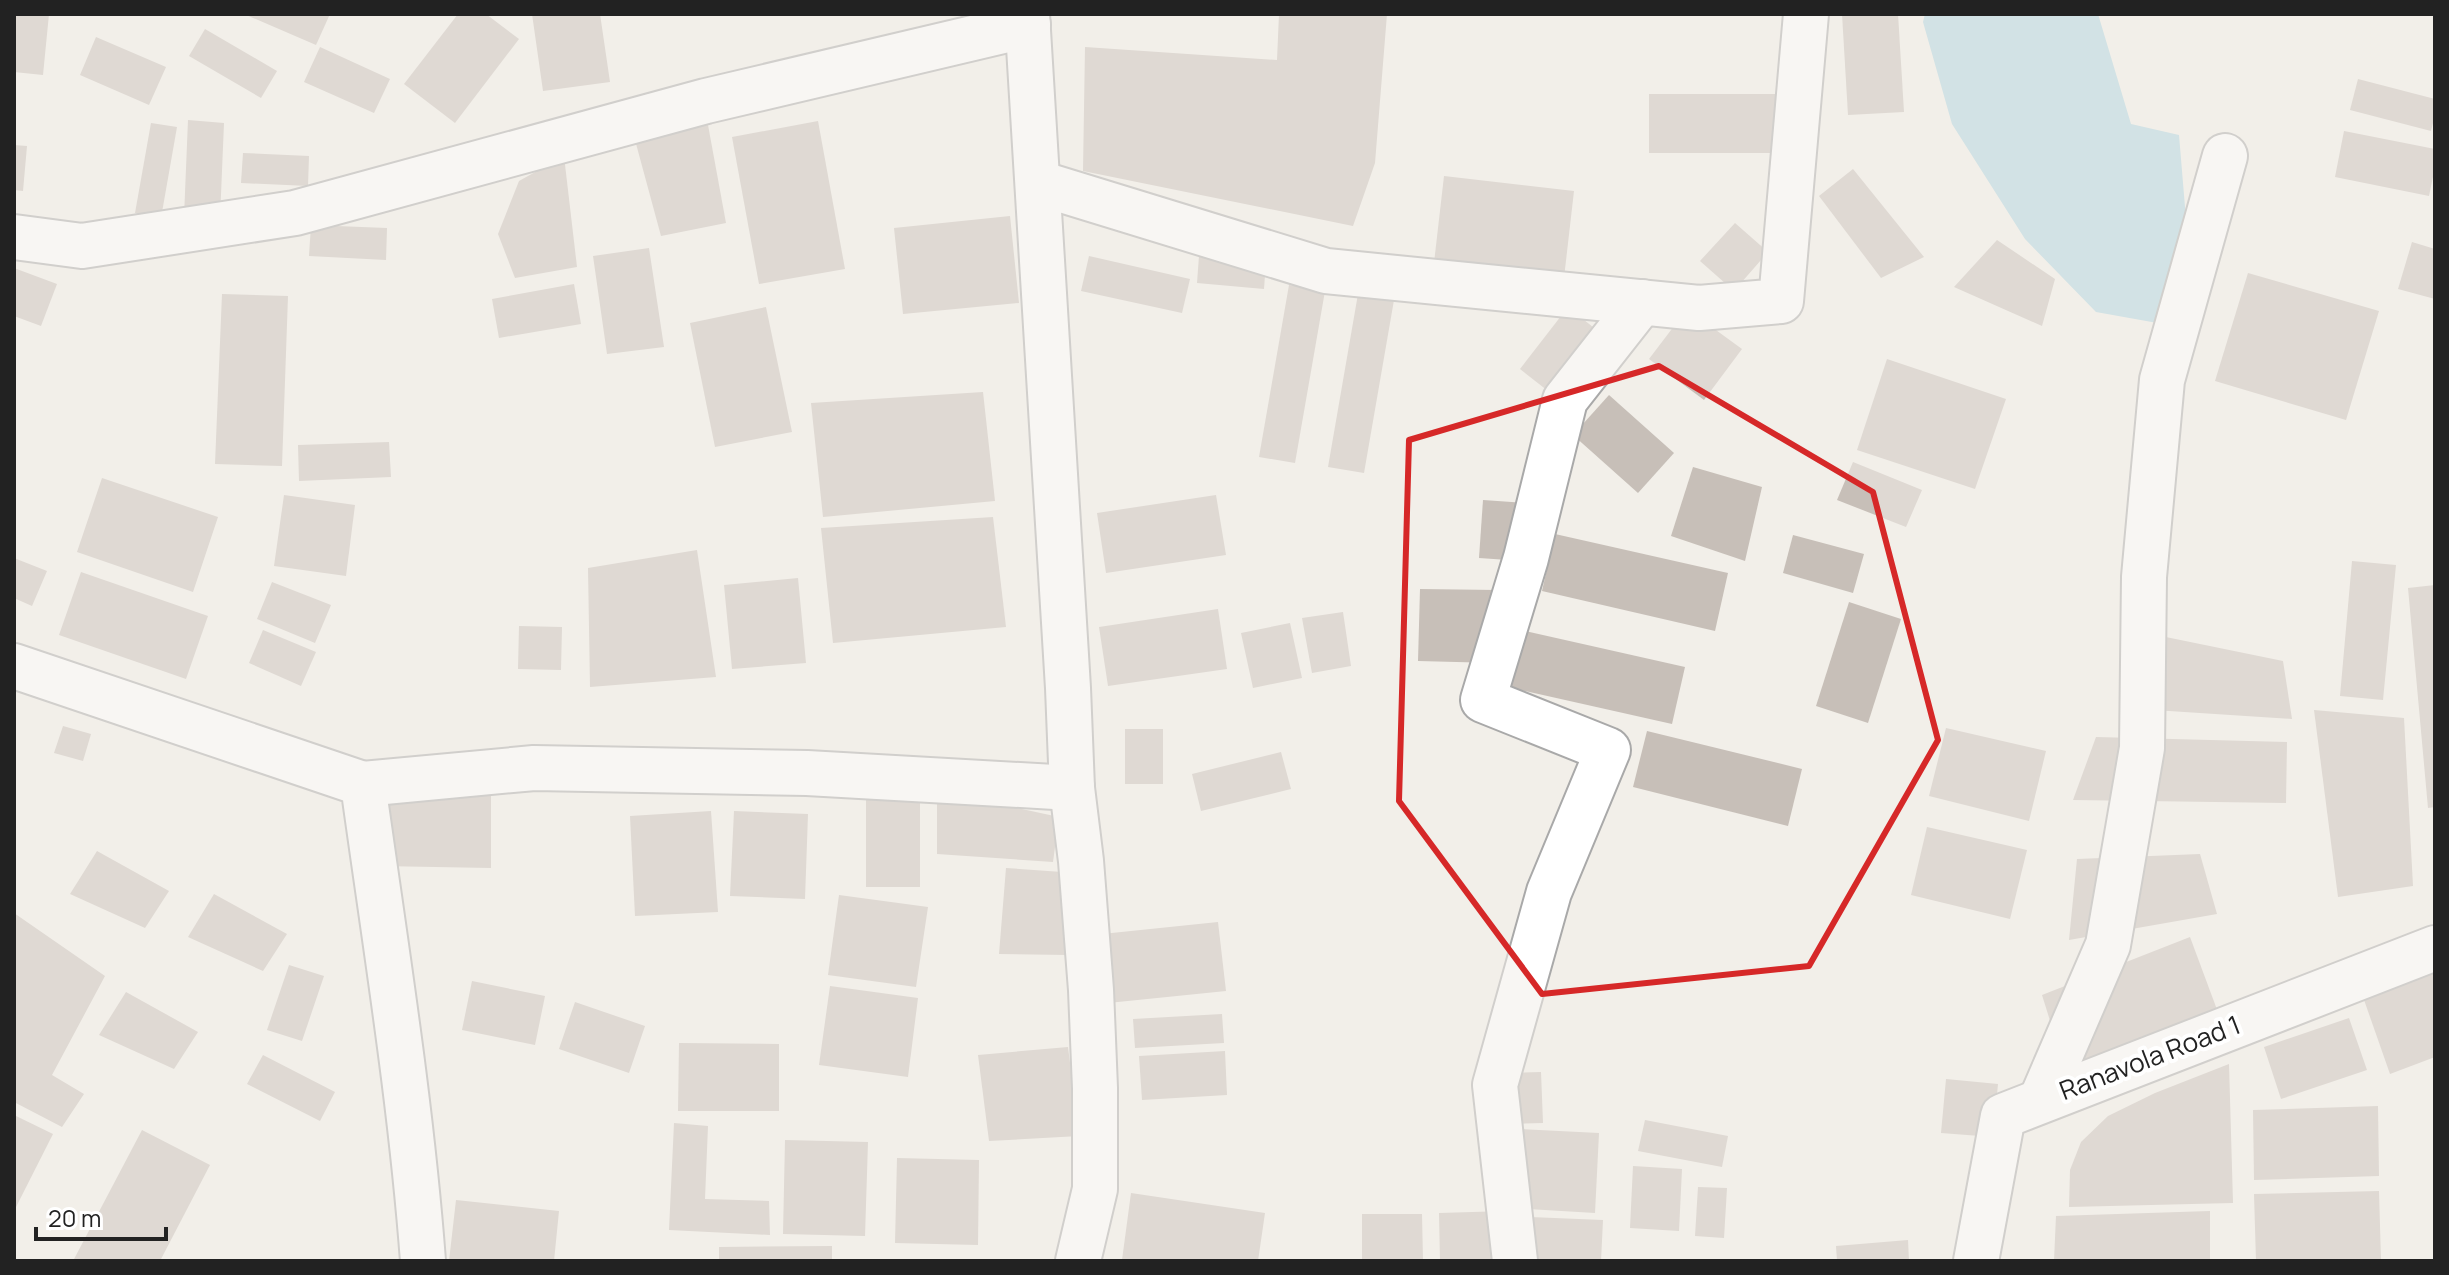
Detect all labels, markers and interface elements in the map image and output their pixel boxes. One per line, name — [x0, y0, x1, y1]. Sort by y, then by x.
street label: Ranavola Road 1 — [2054, 1006, 2245, 1108]
scale bar — [36, 1191, 166, 1241]
text: 20 m — [48, 1201, 101, 1234]

